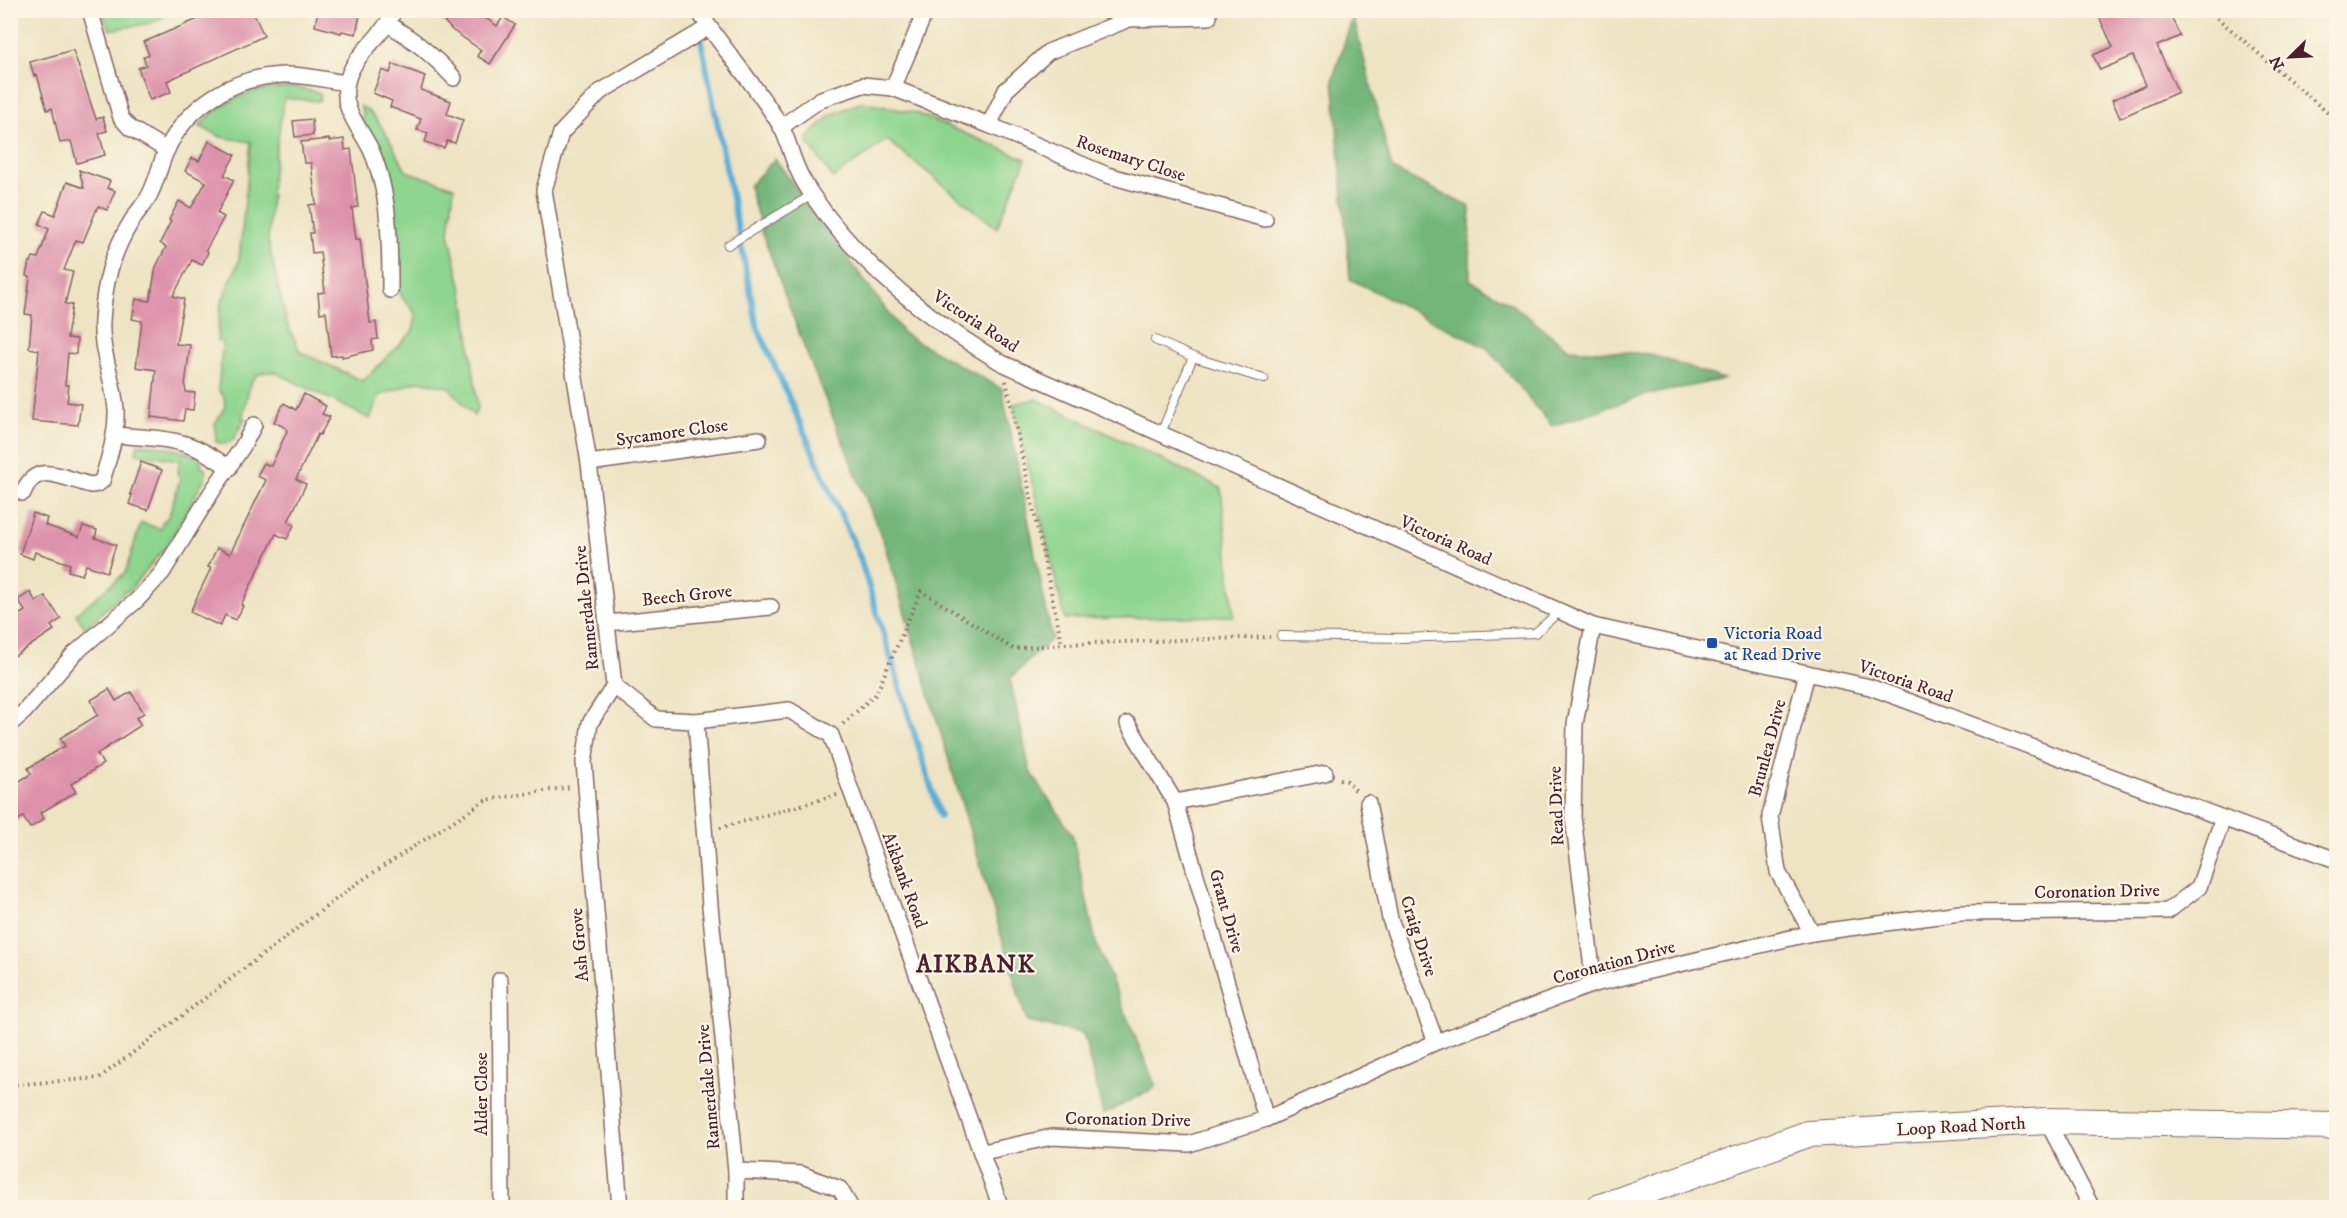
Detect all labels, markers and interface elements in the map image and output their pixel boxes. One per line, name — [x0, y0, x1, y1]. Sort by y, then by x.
north arrow — [2260, 27, 2320, 87]
text: N — [2265, 53, 2289, 73]
street label: Rosemary Close — [1073, 131, 1188, 187]
street label: Victoria Road — [927, 285, 1023, 358]
street label: Sycamore Close — [615, 414, 730, 452]
street label: Victoria Road — [1395, 510, 1495, 571]
street label: Rannerdale Drive — [569, 544, 605, 672]
street label: Beech Grove — [641, 580, 733, 612]
place label: Victoria Road at Read Drive — [1723, 623, 1822, 666]
marker: Victoria Road at Read Drive — [1705, 636, 1719, 650]
street label: Victoria Road — [1855, 655, 1956, 708]
street label: Brunlea Drive — [1744, 697, 1792, 800]
street label: Read Drive — [1545, 766, 1569, 846]
street label: Aikbank Road — [877, 829, 932, 931]
street label: Grant Drive — [1204, 867, 1248, 956]
street label: Coronation Drive — [2034, 880, 2160, 904]
street label: Craig Drive — [1395, 893, 1441, 979]
street label: Ash Grove — [566, 907, 594, 983]
street label: Coronation Drive — [1551, 936, 1678, 990]
district label: AIKBANK — [915, 950, 1036, 980]
street label: Rannerdale Drive — [693, 1023, 725, 1151]
street label: Alder Close — [471, 1052, 493, 1136]
street label: Coronation Drive — [1065, 1108, 1191, 1132]
street label: Loop Road North — [1896, 1113, 2027, 1141]

